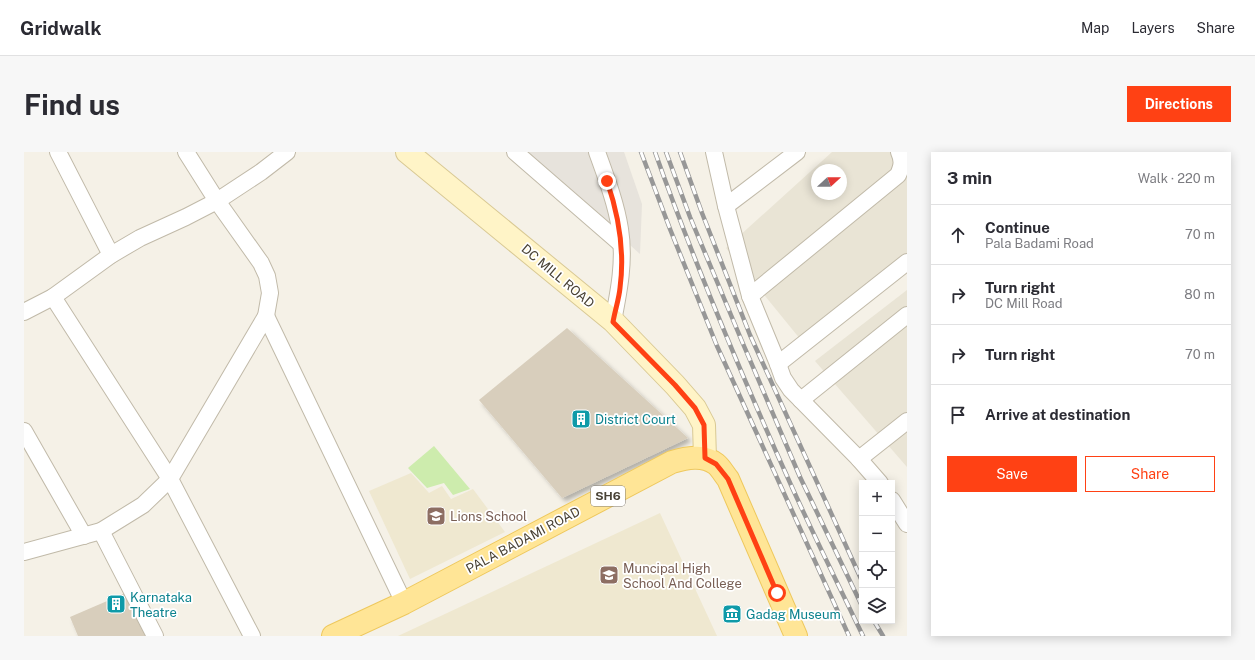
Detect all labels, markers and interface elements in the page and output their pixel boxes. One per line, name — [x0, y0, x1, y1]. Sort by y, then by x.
text: Gridwalk — [20, 17, 101, 39]
text: Map — [1081, 20, 1109, 36]
text: Layers — [1131, 20, 1175, 36]
text: Share — [1197, 20, 1235, 36]
button: Directions — [1127, 86, 1231, 122]
text: Find us — [24, 88, 120, 121]
north arrow — [811, 164, 847, 200]
text: 3 min — [947, 168, 992, 188]
text: Walk · 220 m — [1138, 171, 1215, 186]
route end — [598, 172, 616, 190]
text: Continue — [985, 219, 1050, 236]
icon: ahead — [947, 224, 969, 246]
text: 70 m — [1185, 227, 1215, 242]
text: Pala Badami Road — [985, 236, 1094, 251]
street label: DC MILL ROAD — [519, 241, 597, 311]
text: Turn right — [985, 279, 1055, 296]
icon: right — [947, 284, 969, 306]
text: 80 m — [1184, 287, 1215, 302]
text: DC Mill Road — [985, 296, 1063, 311]
icon: right — [947, 344, 969, 366]
text: Turn right — [985, 346, 1055, 363]
text: 70 m — [1185, 347, 1215, 362]
icon: arrive — [947, 404, 969, 426]
text: Arrive at destination — [985, 406, 1130, 423]
building icon: District Court — [570, 408, 592, 430]
place label: District Court — [595, 412, 676, 427]
button: Save — [947, 456, 1077, 492]
button: Share — [1085, 456, 1215, 492]
map controls — [859, 480, 895, 624]
button: + — [859, 480, 895, 516]
road number: SH6 — [591, 486, 625, 506]
street label: PALA BADAMI ROAD — [463, 504, 583, 576]
school or university icon: Lions School — [425, 505, 447, 527]
place label: Lions School — [450, 509, 527, 524]
button: − — [859, 516, 895, 552]
button: locate — [859, 552, 895, 588]
place label: Muncipal High School And College — [623, 561, 742, 591]
school or university icon: Muncipal High School And College — [598, 564, 620, 586]
route start — [768, 584, 786, 602]
button: layers — [859, 588, 895, 624]
place label: Karnataka Theatre — [130, 590, 192, 620]
building icon: Karnataka Theatre — [105, 593, 127, 615]
museum icon: Gadag Museum — [721, 603, 743, 625]
place label: Gadag Museum — [746, 607, 841, 622]

